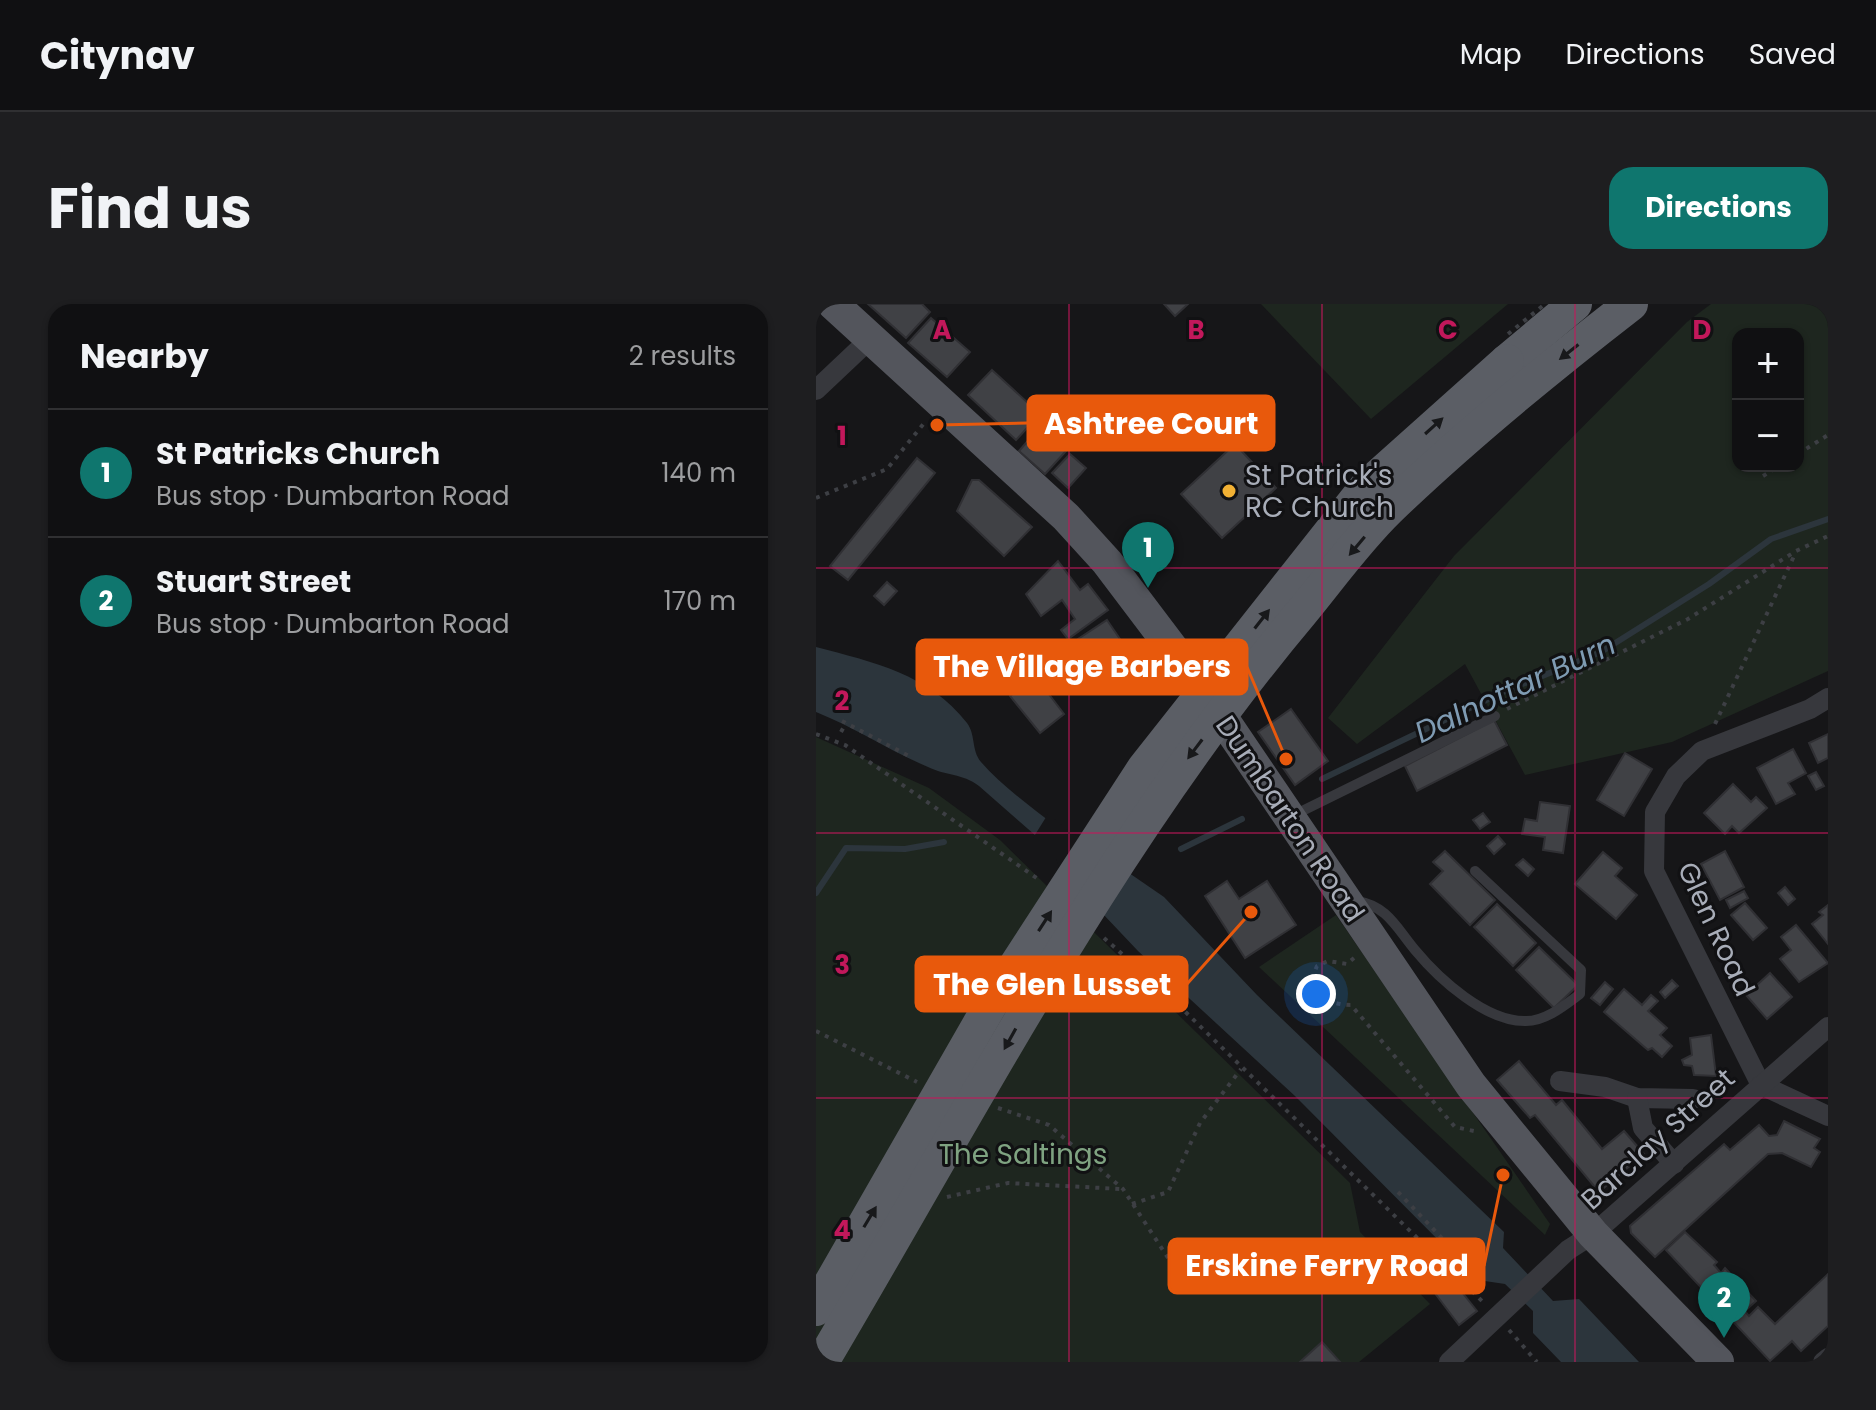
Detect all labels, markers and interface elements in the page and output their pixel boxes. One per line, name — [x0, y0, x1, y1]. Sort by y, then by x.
text: Citynav — [40, 29, 195, 82]
text: Map — [1460, 35, 1522, 74]
text: Directions — [1566, 35, 1705, 74]
text: Saved — [1749, 35, 1836, 74]
button: Directions — [1609, 167, 1828, 249]
text: Find us — [48, 169, 252, 248]
text: A — [932, 312, 952, 348]
text: B — [1187, 312, 1205, 348]
text: C — [1438, 312, 1458, 348]
text: D — [1693, 312, 1712, 348]
map controls — [1732, 328, 1804, 472]
button: + — [1732, 328, 1804, 400]
text: Nearby — [80, 332, 209, 380]
text: 2 results — [629, 338, 736, 374]
one-way arrow — [1559, 343, 1579, 360]
callout: Ashtree Court — [1028, 396, 1274, 450]
button: − — [1732, 400, 1804, 472]
text: Ashtree Court — [1044, 402, 1258, 445]
text: 1 — [837, 418, 847, 454]
one-way arrow — [1423, 418, 1443, 435]
text: St Patricks Church — [156, 432, 440, 475]
text: 1 — [101, 455, 111, 491]
text: 140 m — [661, 455, 736, 491]
place label: St Patrick's RC Church — [1245, 456, 1394, 527]
text: Bus stop · Dumbarton Road — [156, 478, 510, 514]
marker: St Patrick's RC Church — [1220, 482, 1238, 500]
pin: 1 — [1122, 522, 1174, 588]
one-way arrow — [1349, 536, 1366, 556]
text: Stuart Street — [156, 560, 351, 603]
text: 2 — [99, 583, 113, 619]
text: 170 m — [663, 583, 736, 619]
text: Bus stop · Dumbarton Road — [156, 606, 510, 642]
one-way arrow — [1253, 609, 1269, 629]
water label: Dalnottar Burn — [1407, 623, 1623, 753]
callout: The Village Barbers — [917, 640, 1247, 694]
text: The Village Barbers — [933, 645, 1231, 688]
text: 2 — [835, 683, 850, 719]
street label: Dumbarton Road — [1206, 708, 1374, 930]
one-way arrow — [1187, 739, 1203, 759]
street label: Glen Road — [1668, 855, 1764, 1003]
one-way arrow — [1037, 910, 1051, 932]
text: 3 — [834, 947, 850, 983]
callout: The Glen Lusset — [916, 957, 1187, 1011]
text: The Glen Lusset — [933, 963, 1171, 1006]
your location — [1296, 974, 1336, 1014]
one-way arrow — [1003, 1028, 1017, 1050]
street label: Barclay Street — [1573, 1059, 1743, 1219]
park label: The Saltings — [939, 1135, 1107, 1174]
one-way arrow — [863, 1206, 877, 1228]
text: 4 — [833, 1212, 851, 1248]
callout: Erskine Ferry Road — [1169, 1239, 1484, 1293]
text: Erskine Ferry Road — [1185, 1244, 1469, 1287]
pin: 2 — [1698, 1272, 1750, 1338]

